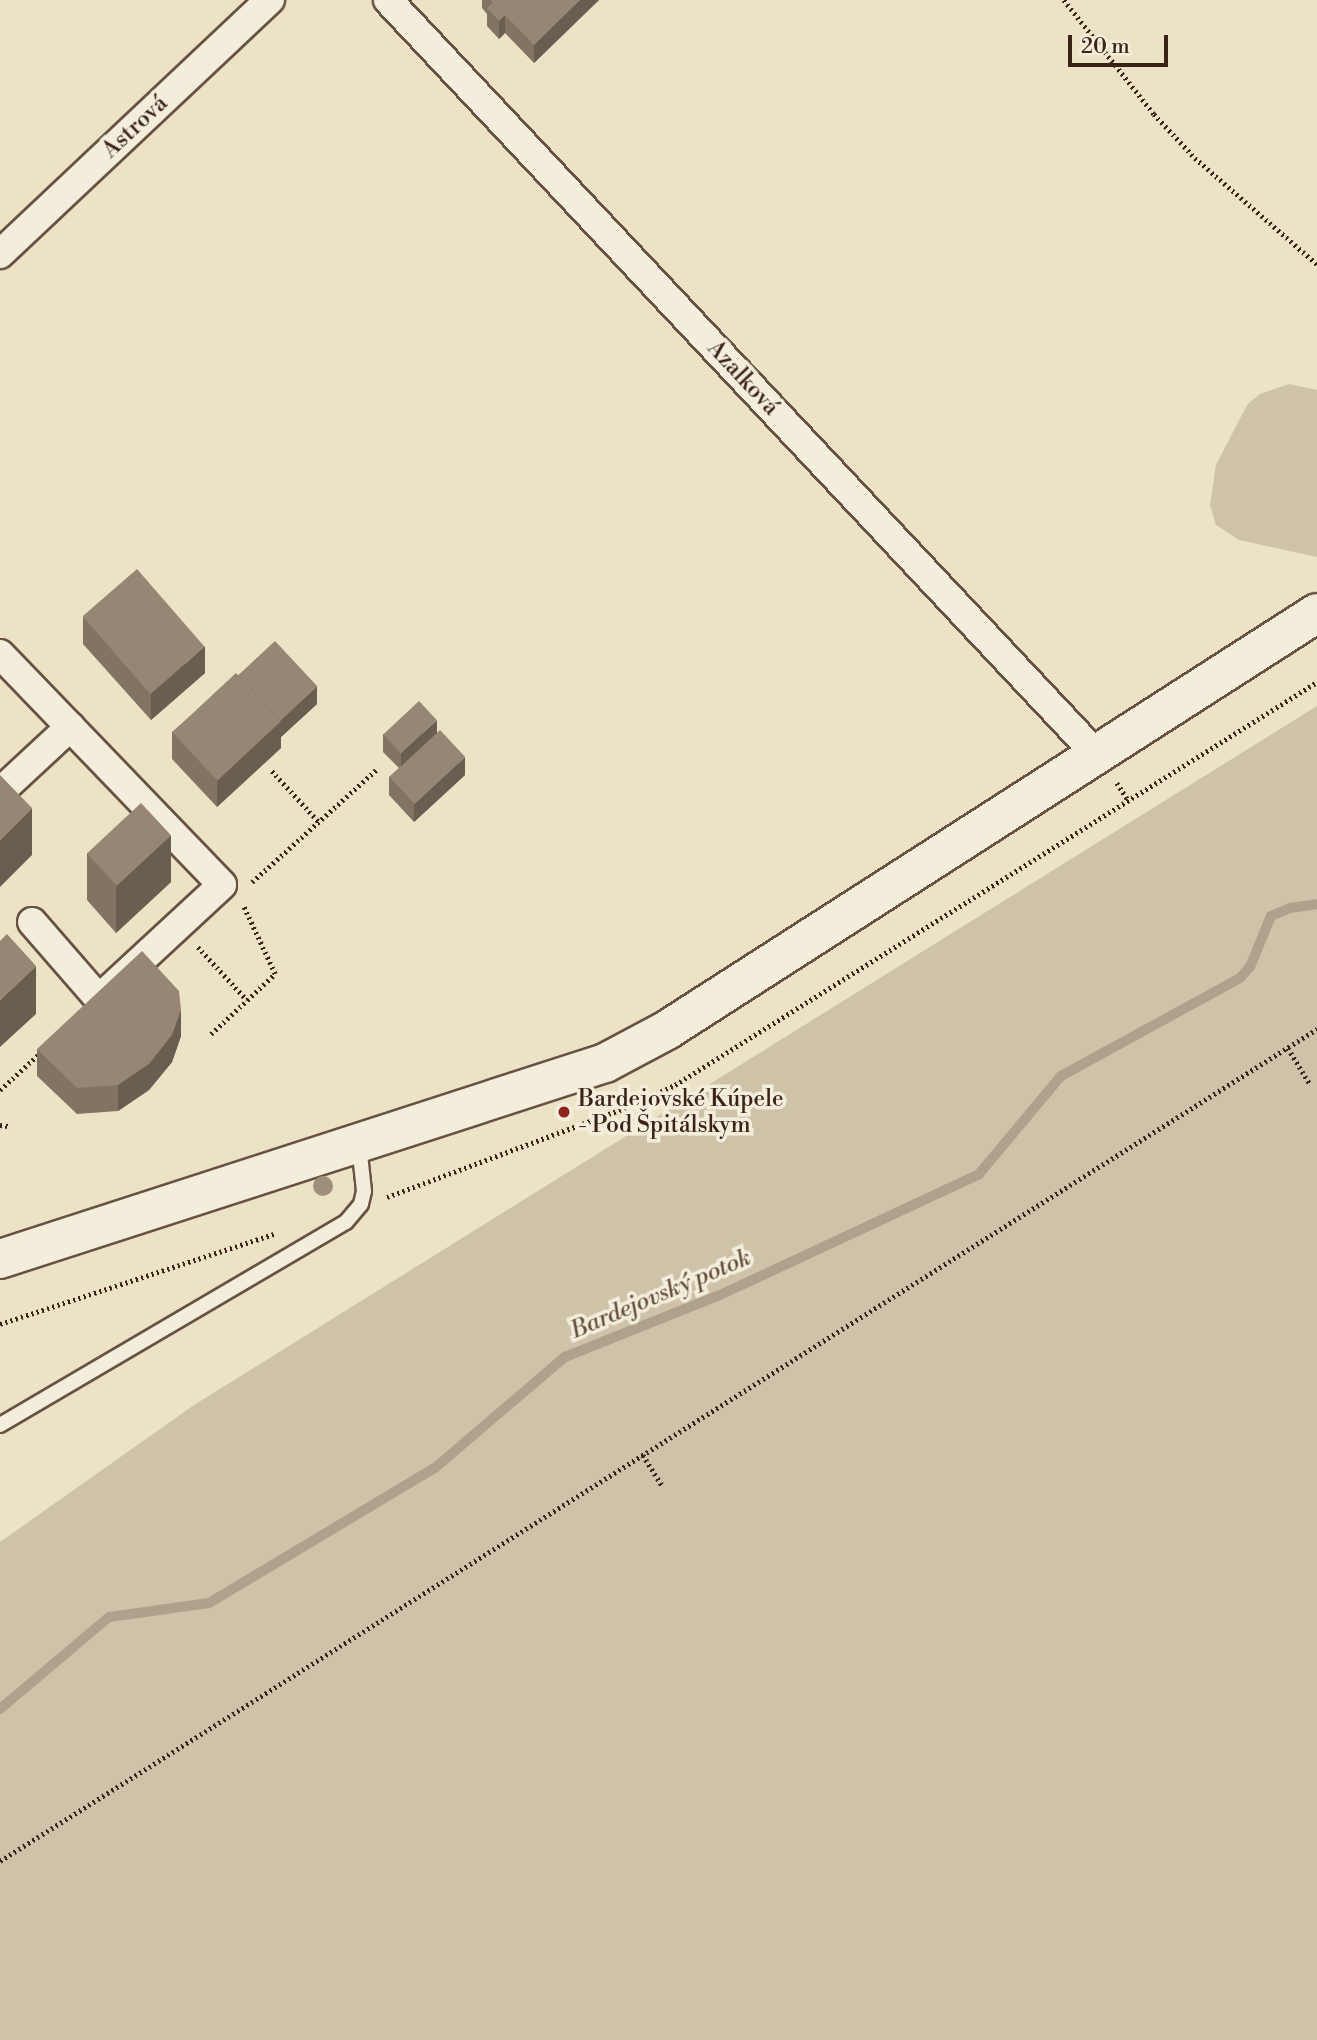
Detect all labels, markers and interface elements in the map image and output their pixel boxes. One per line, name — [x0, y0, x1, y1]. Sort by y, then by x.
scale bar — [1072, 21, 1172, 65]
text: 20 m — [1081, 34, 1130, 60]
street label: Astrová — [97, 90, 173, 164]
street label: Azalková — [701, 335, 785, 421]
place label: Bardejovské Kúpele - Pod Špitálskym — [578, 1085, 784, 1139]
marker: Bardejovské Kúpele - Pod Špitálskym — [556, 1104, 572, 1120]
water label: Bardejovský potok — [566, 1244, 756, 1346]

